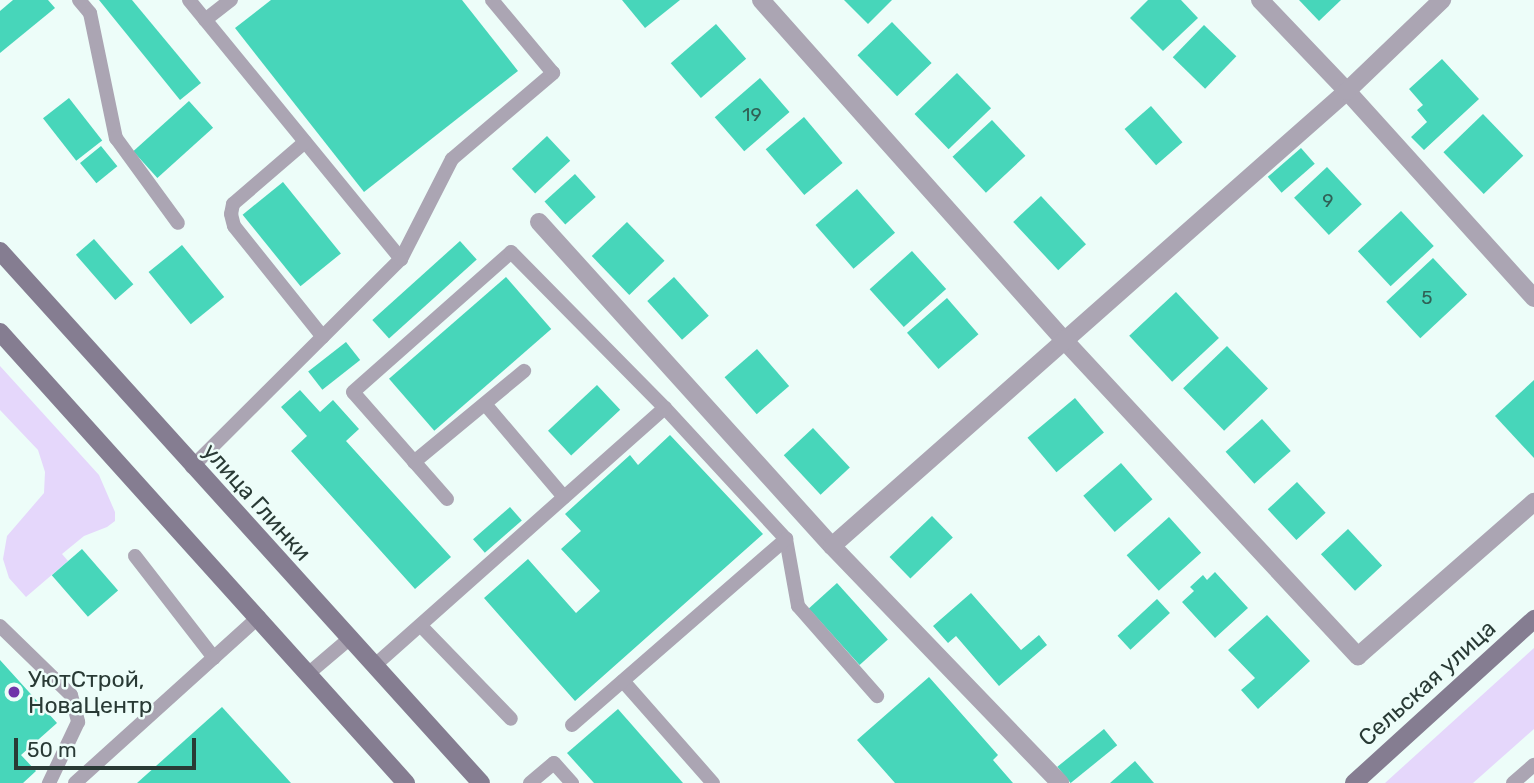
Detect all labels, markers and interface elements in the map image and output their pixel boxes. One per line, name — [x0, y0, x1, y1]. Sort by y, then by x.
house number: 19 — [742, 104, 762, 126]
house number: 9 — [1322, 190, 1334, 212]
house number: 5 — [1421, 287, 1433, 309]
street label: улица Глинки — [197, 437, 317, 567]
street label: Сельская улица — [1353, 614, 1501, 752]
place label: УютСтрой, НоваЦентр — [28, 665, 152, 719]
marker: УютСтрой, НоваЦентр — [6, 684, 22, 700]
scale bar — [18, 724, 200, 768]
text: 50 m — [27, 737, 77, 762]

